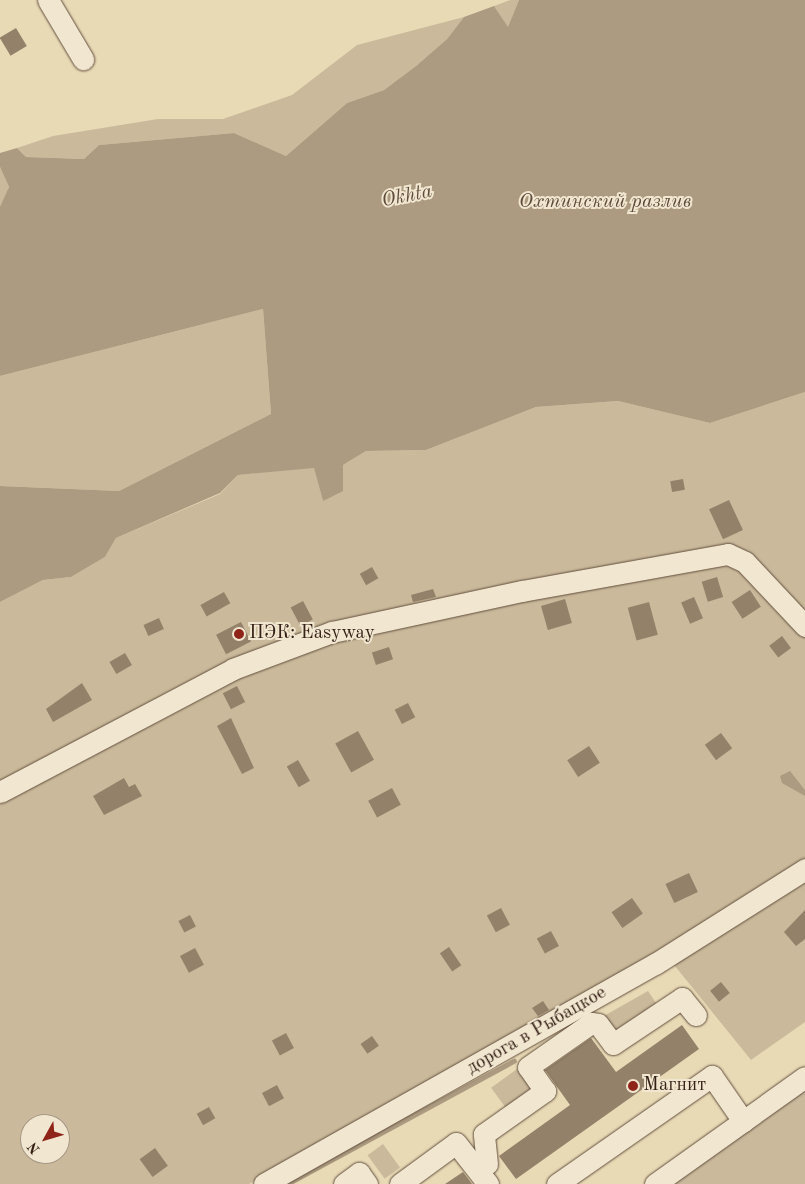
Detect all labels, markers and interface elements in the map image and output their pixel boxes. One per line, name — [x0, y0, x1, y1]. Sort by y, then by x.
water label: Okhta — [380, 180, 434, 214]
water label: Охтинский разлив — [519, 190, 691, 214]
place label: ПЭК: Easyway — [249, 623, 375, 645]
marker: ПЭК: Easyway — [233, 628, 245, 640]
street label: дорога в Рыбацкое — [463, 982, 611, 1080]
place label: Магнит — [643, 1075, 706, 1097]
marker: Магнит — [627, 1080, 639, 1092]
north arrow — [20, 1114, 70, 1164]
text: N — [25, 1139, 43, 1156]

